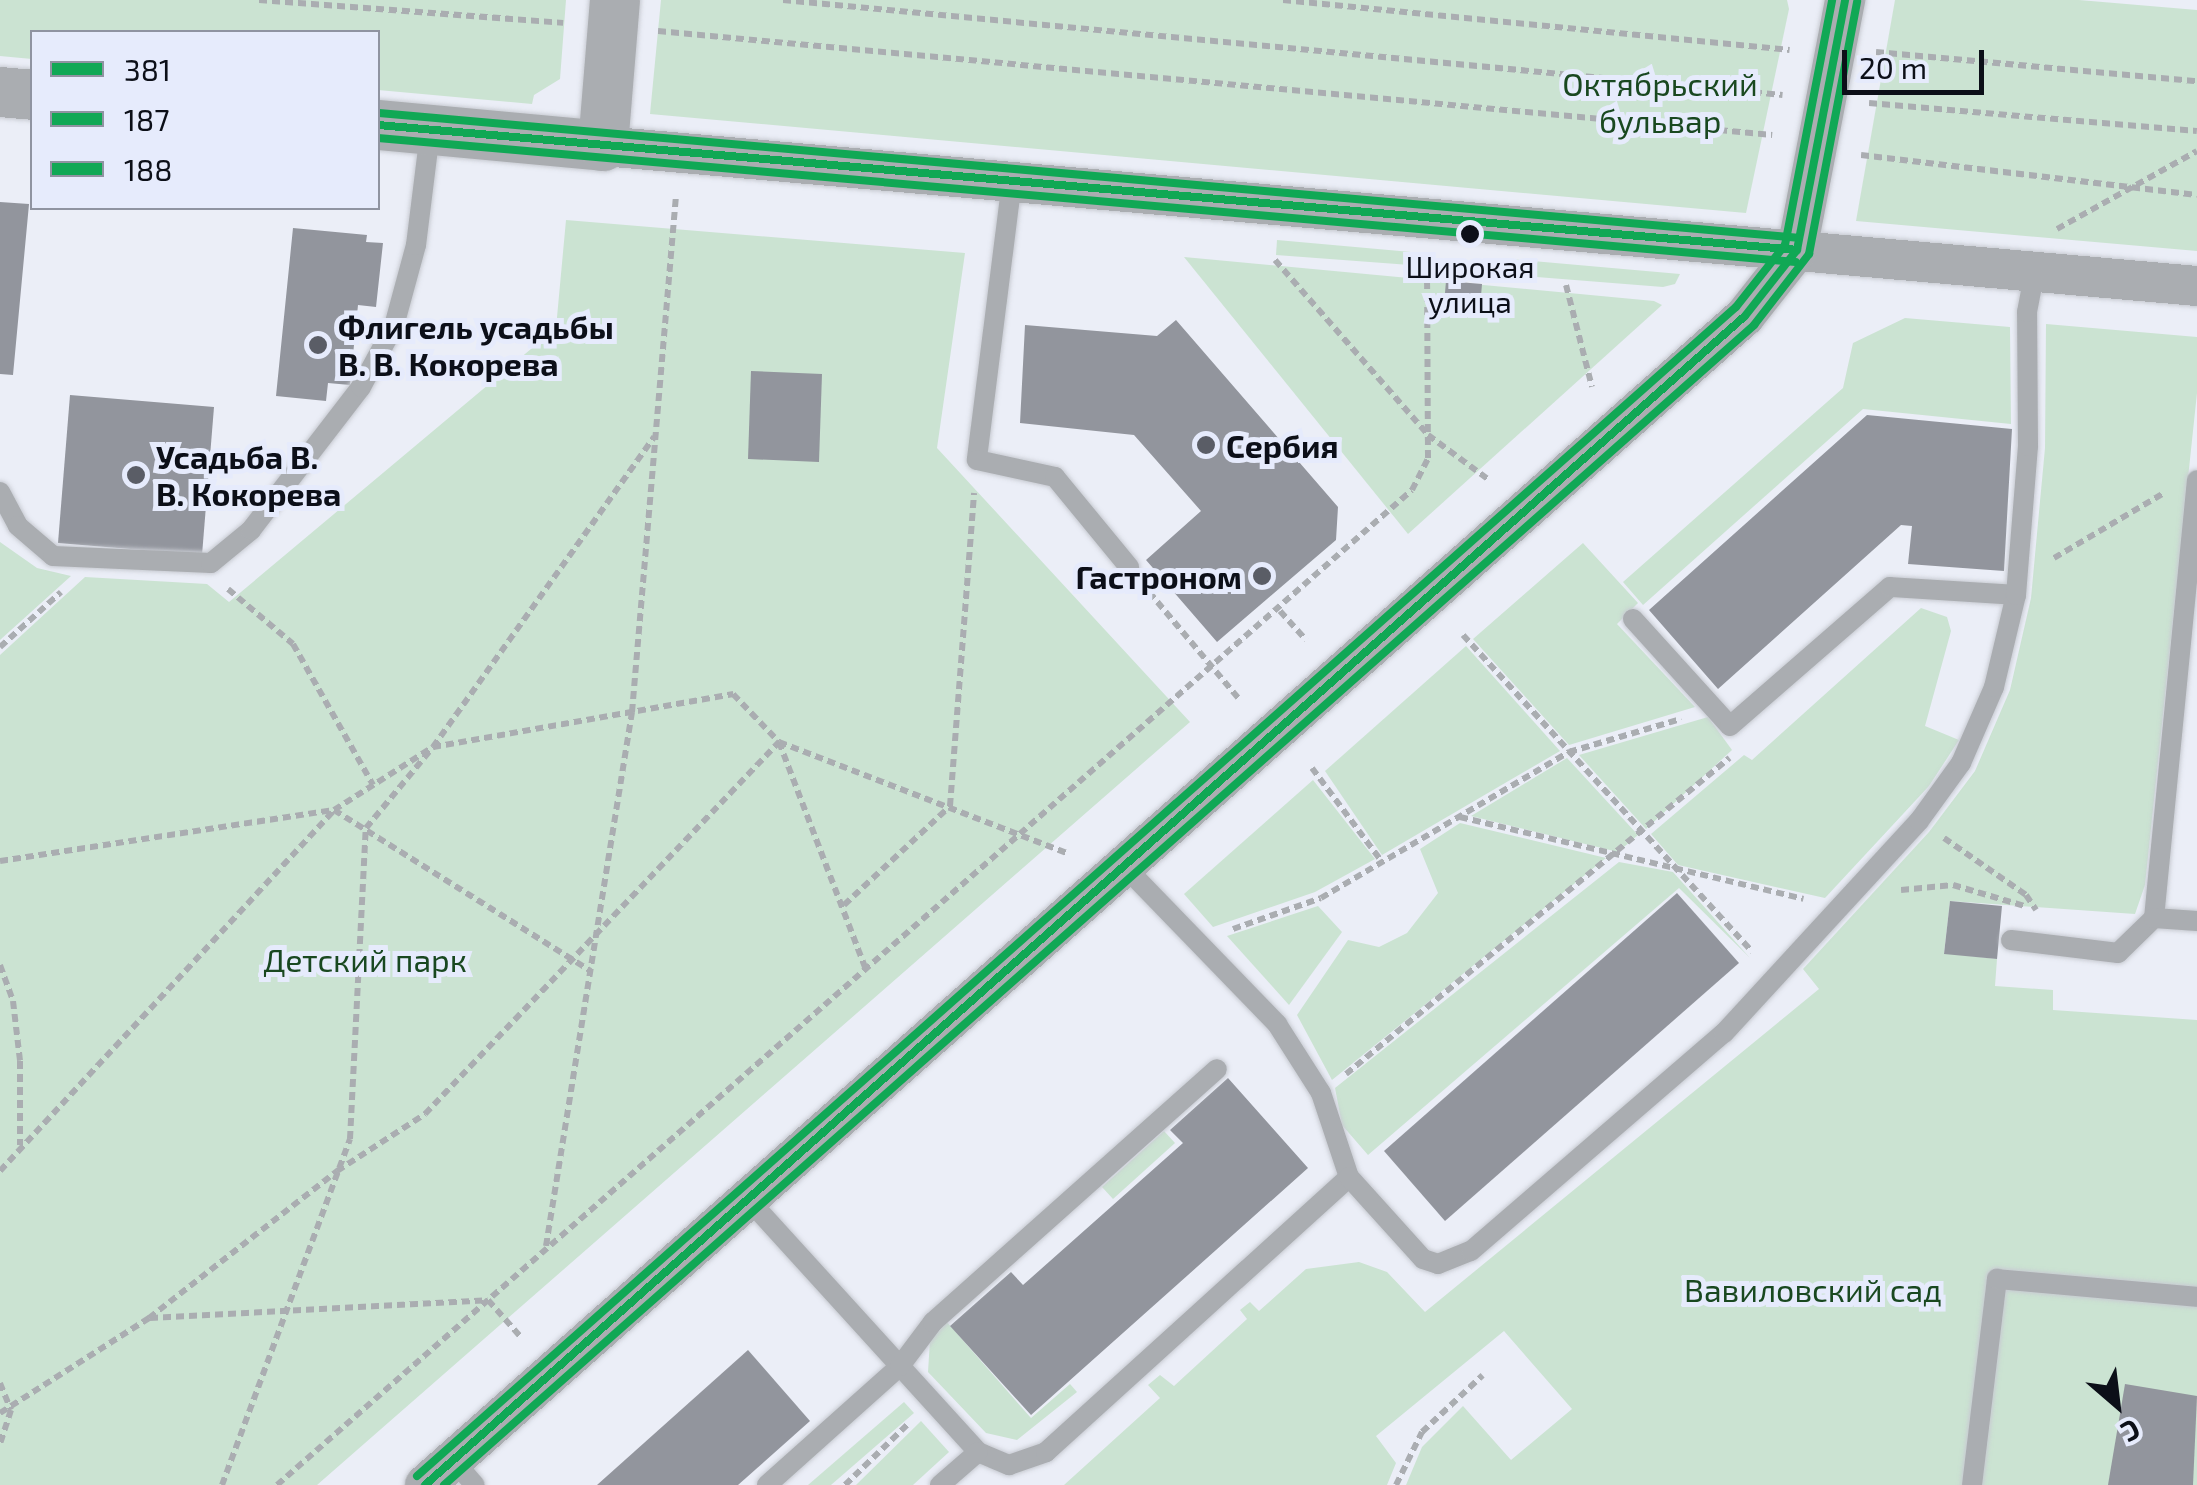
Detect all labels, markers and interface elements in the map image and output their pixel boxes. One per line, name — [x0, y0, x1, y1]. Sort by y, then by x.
legend — [30, 30, 380, 210]
scale bar — [1847, 30, 1990, 92]
text: 20 m — [1859, 49, 1927, 85]
text: 381 — [124, 51, 171, 87]
park label: Октябрьский бульвар — [1562, 65, 1758, 140]
text: 187 — [124, 101, 170, 137]
text: 188 — [124, 151, 172, 187]
marker: Широкая улица — [1460, 224, 1480, 244]
place label: Широкая улица — [1405, 248, 1535, 318]
place label: Флигель усадьбы В. В. Кокорева — [338, 308, 614, 383]
marker: Флигель усадьбы В. В. Кокорева — [307, 334, 329, 356]
place label: Сербия — [1226, 426, 1339, 464]
marker: Сербия — [1195, 434, 1217, 456]
place label: Усадьба В. В. Кокорева — [156, 438, 341, 513]
marker: Усадьба В. В. Кокорева — [125, 464, 147, 486]
place label: Гастроном — [1076, 557, 1242, 595]
marker: Гастроном — [1251, 565, 1273, 587]
park label: Детский парк — [263, 940, 467, 978]
park label: Вавиловский сад — [1684, 1270, 1942, 1308]
north arrow — [2067, 1355, 2167, 1455]
text: С — [2116, 1413, 2146, 1450]

